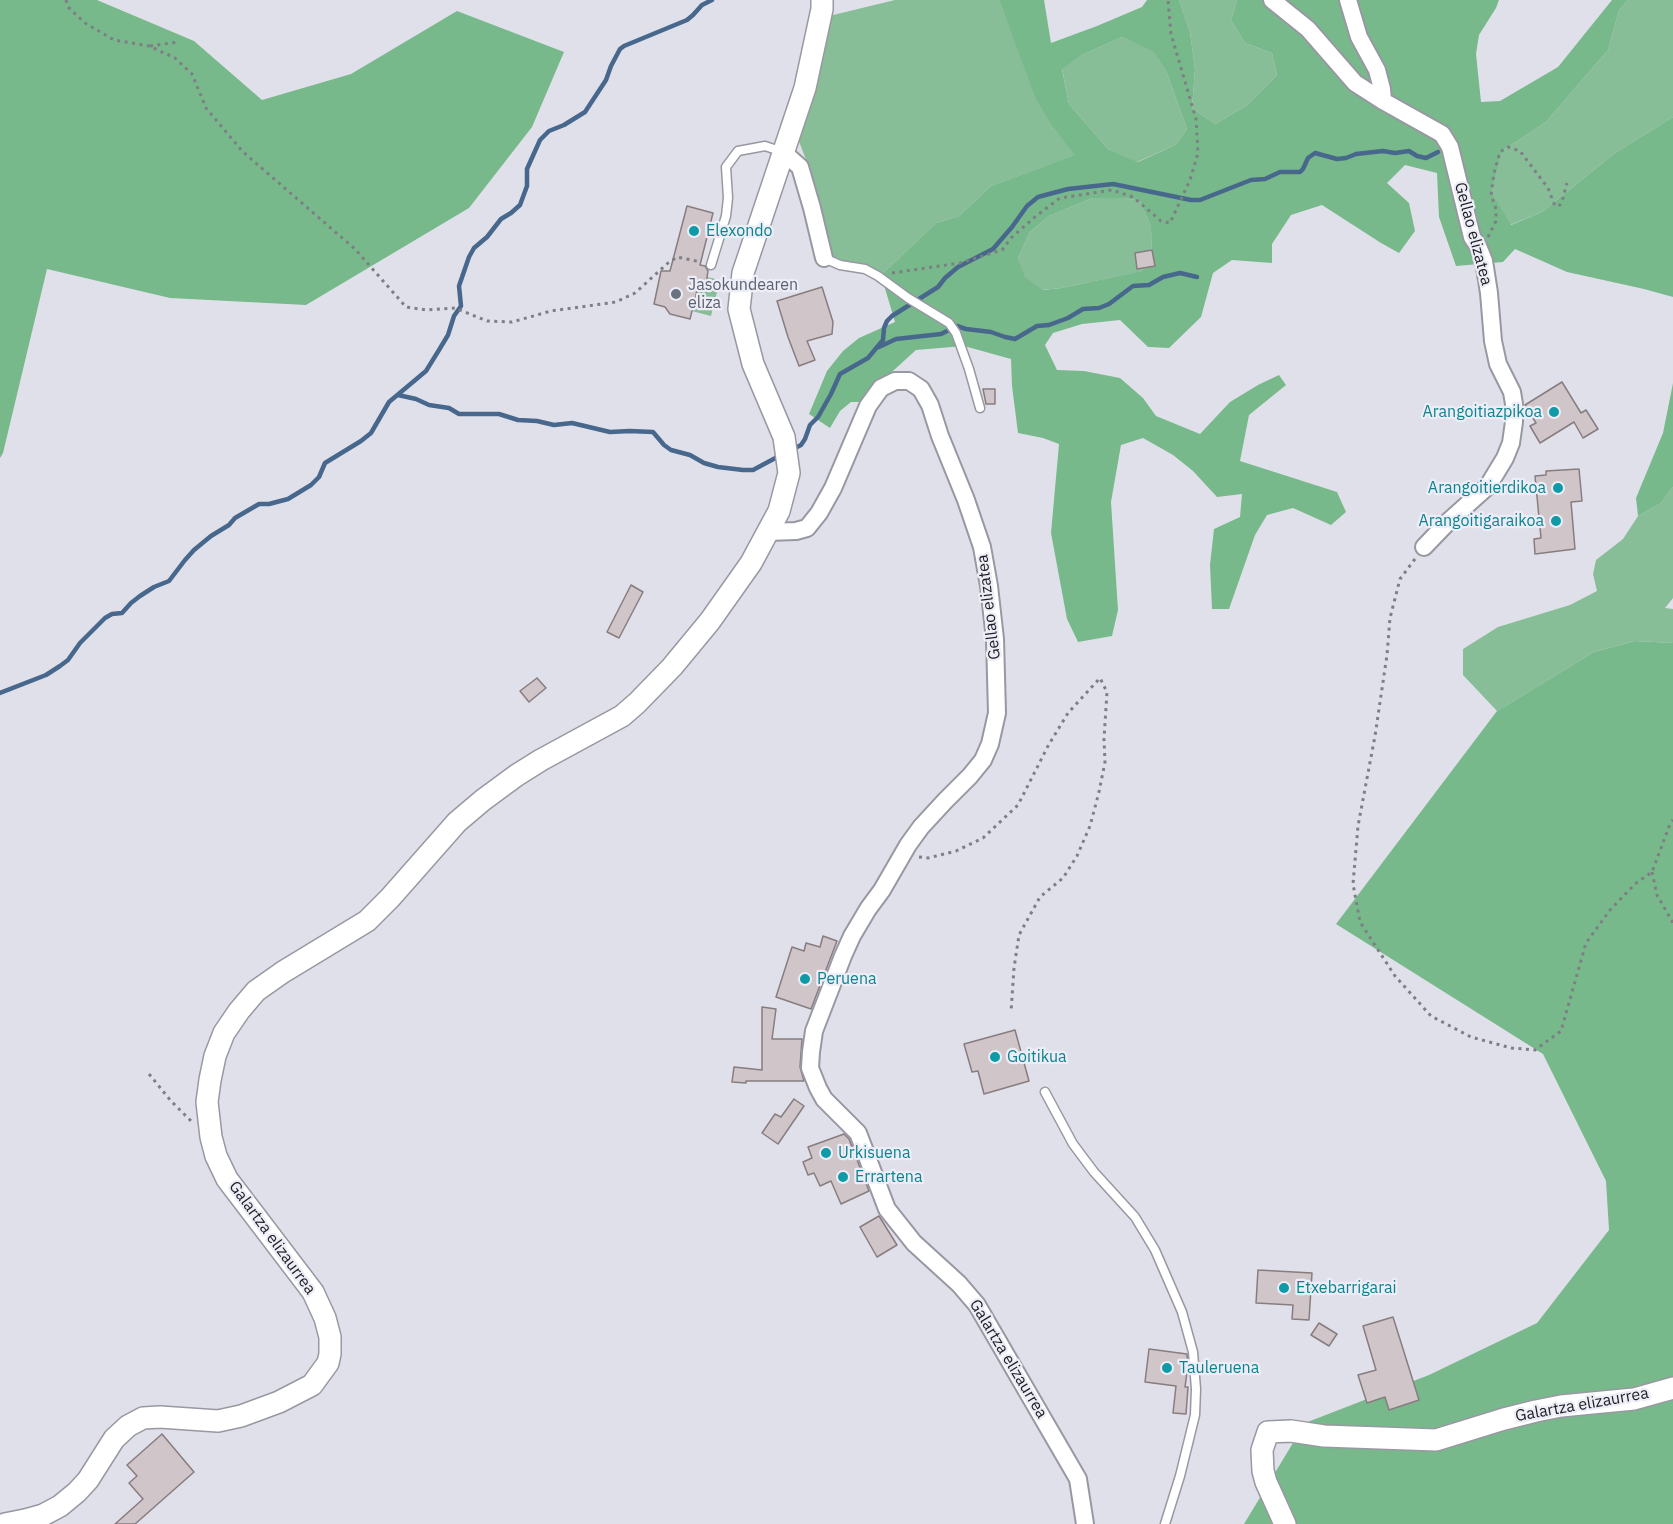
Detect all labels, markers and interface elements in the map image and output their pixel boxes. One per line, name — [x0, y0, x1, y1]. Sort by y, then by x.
street label: Gellao elizatea — [1450, 180, 1496, 288]
place label: Elexondo — [706, 221, 772, 241]
marker: Elexondo — [687, 224, 701, 238]
place label: Jasokundearen eliza — [688, 275, 798, 313]
marker: Jasokundearen eliza — [669, 287, 683, 301]
place label: Arangoitiazpikoa — [1422, 402, 1542, 422]
marker: Arangoitiazpikoa — [1547, 405, 1561, 419]
place label: Arangoitierdikoa — [1428, 478, 1546, 498]
marker: Arangoitierdikoa — [1551, 481, 1565, 495]
place label: Arangoitigaraikoa — [1418, 511, 1544, 531]
marker: Arangoitigaraikoa — [1549, 514, 1563, 528]
street label: Gellao elizatea — [973, 553, 1005, 661]
place label: Peruena — [817, 969, 877, 989]
marker: Peruena — [798, 972, 812, 986]
place label: Goitikua — [1007, 1047, 1067, 1067]
marker: Goitikua — [988, 1050, 1002, 1064]
place label: Urkisuena — [838, 1143, 910, 1163]
marker: Urkisuena — [819, 1146, 833, 1160]
place label: Errartena — [855, 1167, 922, 1187]
marker: Errartena — [836, 1170, 850, 1184]
street label: Galartza elizaurrea — [225, 1178, 319, 1298]
place label: Etxebarrigarai — [1296, 1278, 1397, 1298]
marker: Etxebarrigarai — [1277, 1281, 1291, 1295]
street label: Galartza elizaurrea — [965, 1296, 1051, 1422]
place label: Tauleruena — [1179, 1358, 1259, 1378]
marker: Tauleruena — [1160, 1361, 1174, 1375]
street label: Galartza elizaurrea — [1514, 1384, 1650, 1426]

